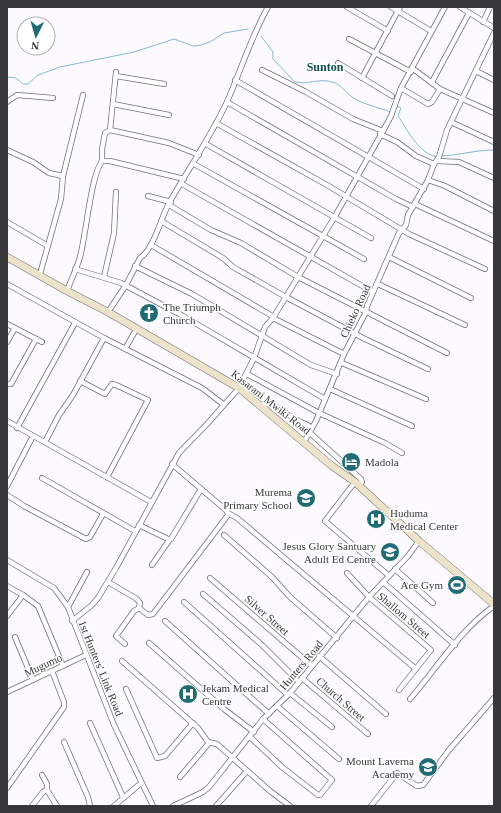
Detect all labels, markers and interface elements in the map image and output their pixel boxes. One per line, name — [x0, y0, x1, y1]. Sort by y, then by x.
north arrow — [16, 16, 56, 56]
text: N — [31, 40, 40, 52]
district label: Sunton — [307, 60, 344, 74]
street label: Chieko Road — [337, 282, 373, 340]
place label: The Triumph Church — [163, 301, 221, 326]
church icon: The Triumph Church — [138, 302, 160, 324]
street label: Kasarani Mwiki Road — [229, 367, 313, 437]
hotel icon: Madola — [340, 451, 362, 473]
place label: Madola — [365, 456, 399, 468]
place label: Murema Primary School — [223, 486, 292, 511]
school or university icon: Murema Primary School — [295, 487, 317, 509]
place label: Huduma Medical Center — [390, 507, 458, 532]
hospital icon: Huduma Medical Center — [365, 508, 387, 530]
place label: Jesus Glory Santuary Adult Ed Centre — [283, 540, 376, 565]
school or university icon: Jesus Glory Santuary Adult Ed Centre — [379, 541, 401, 563]
sports icon: Ace Gym — [446, 574, 468, 596]
place label: Ace Gym — [401, 579, 443, 591]
street label: Shallom Street — [375, 589, 433, 641]
street label: Silver Street — [242, 593, 292, 637]
street label: 1st Hunters' Link Road — [76, 619, 126, 718]
street label: Hunters Road — [277, 637, 325, 692]
street label: Mugumo — [22, 651, 64, 679]
street label: Church Street — [314, 675, 368, 723]
place label: Jekam Medical Centre — [202, 682, 269, 707]
hospital icon: Jekam Medical Centre — [177, 683, 199, 705]
place label: Mount Laverna Academy — [346, 755, 414, 780]
school or university icon: Mount Laverna Academy — [417, 756, 439, 778]

